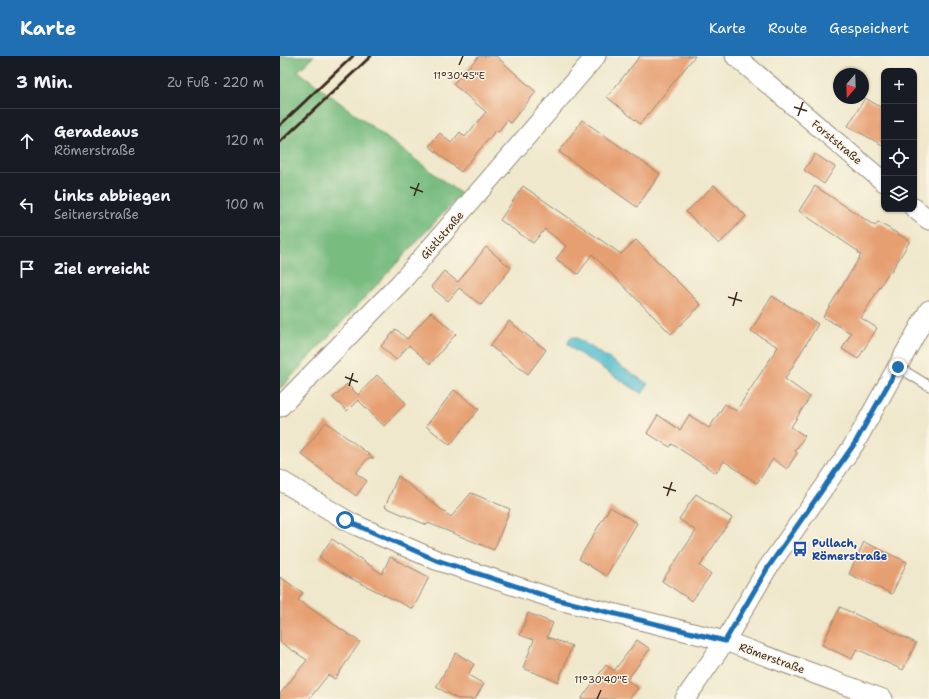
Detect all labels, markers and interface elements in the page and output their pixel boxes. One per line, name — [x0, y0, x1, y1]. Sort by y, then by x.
text: Karte — [20, 16, 76, 41]
text: Karte — [709, 19, 746, 37]
text: Route — [768, 19, 807, 37]
text: Gespeichert — [829, 19, 909, 37]
north arrow — [833, 68, 869, 104]
map controls — [881, 68, 917, 212]
button: + — [881, 68, 917, 104]
text: 11°30'45"E — [433, 69, 485, 82]
text: 3 Min. — [16, 71, 73, 93]
text: Zu Fuß · 220 m — [167, 74, 264, 91]
button: − — [881, 104, 917, 140]
street label: Forststraße — [808, 117, 865, 168]
text: Geradeaus — [54, 122, 139, 142]
icon: ahead — [16, 130, 38, 152]
text: 120 m — [226, 132, 264, 149]
button: locate — [881, 140, 917, 176]
text: Römerstraße — [54, 142, 135, 159]
button: layers — [881, 176, 917, 212]
text: Links abbiegen — [54, 186, 170, 206]
icon: left — [16, 194, 38, 216]
text: 100 m — [225, 196, 264, 213]
text: Seitnerstraße — [54, 206, 139, 223]
street label: Gistlstraße — [417, 208, 467, 263]
icon: arrive — [16, 258, 38, 280]
text: Ziel erreicht — [54, 259, 150, 279]
route end — [889, 358, 907, 376]
route start — [336, 511, 354, 529]
place label: Pullach, Römerstraße — [812, 536, 888, 564]
bus stop icon: Pullach, Römerstraße — [791, 540, 809, 558]
street label: Römerstraße — [737, 640, 807, 677]
text: 11°30'40"E — [574, 673, 628, 686]

